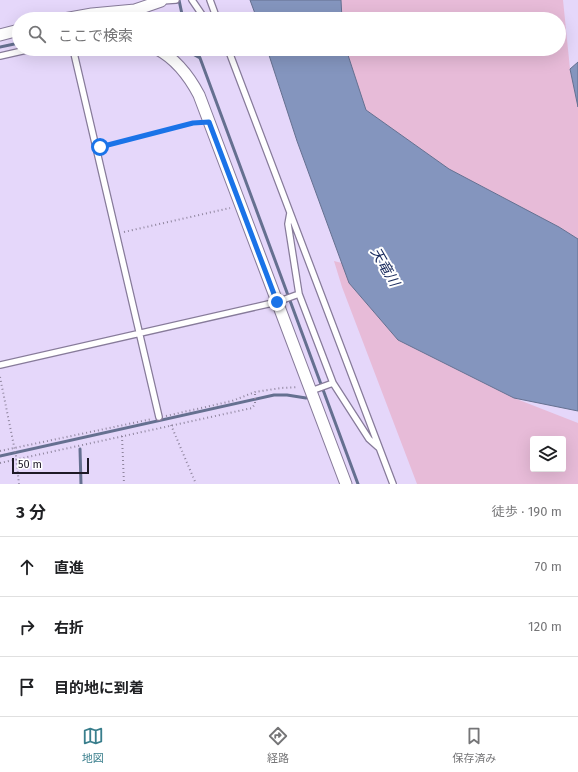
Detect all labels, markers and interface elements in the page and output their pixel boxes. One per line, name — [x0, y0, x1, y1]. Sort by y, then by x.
search box — [12, 12, 566, 56]
icon: search — [26, 23, 48, 45]
text: ここで検索 — [58, 27, 133, 45]
route start — [91, 138, 109, 156]
water label: 天竜川 — [367, 245, 404, 291]
route end — [268, 293, 286, 311]
map controls — [530, 436, 566, 472]
button: layers — [530, 436, 566, 472]
scale bar — [12, 456, 89, 475]
text: 50 m — [18, 458, 42, 471]
text: 3 分 — [16, 502, 46, 523]
text: 徒歩 · 190 m — [492, 504, 562, 519]
icon: ahead — [16, 556, 38, 578]
text: 直進 — [54, 559, 84, 577]
text: 70 m — [535, 559, 562, 574]
icon: right — [16, 616, 38, 638]
text: 右折 — [54, 619, 84, 637]
text: 120 m — [528, 619, 562, 634]
icon: arrive — [16, 676, 38, 698]
text: 目的地に到着 — [54, 679, 144, 697]
tab: 地図 — [82, 725, 104, 765]
tab: 経路 — [267, 725, 289, 765]
tab: 保存済み — [452, 725, 496, 765]

